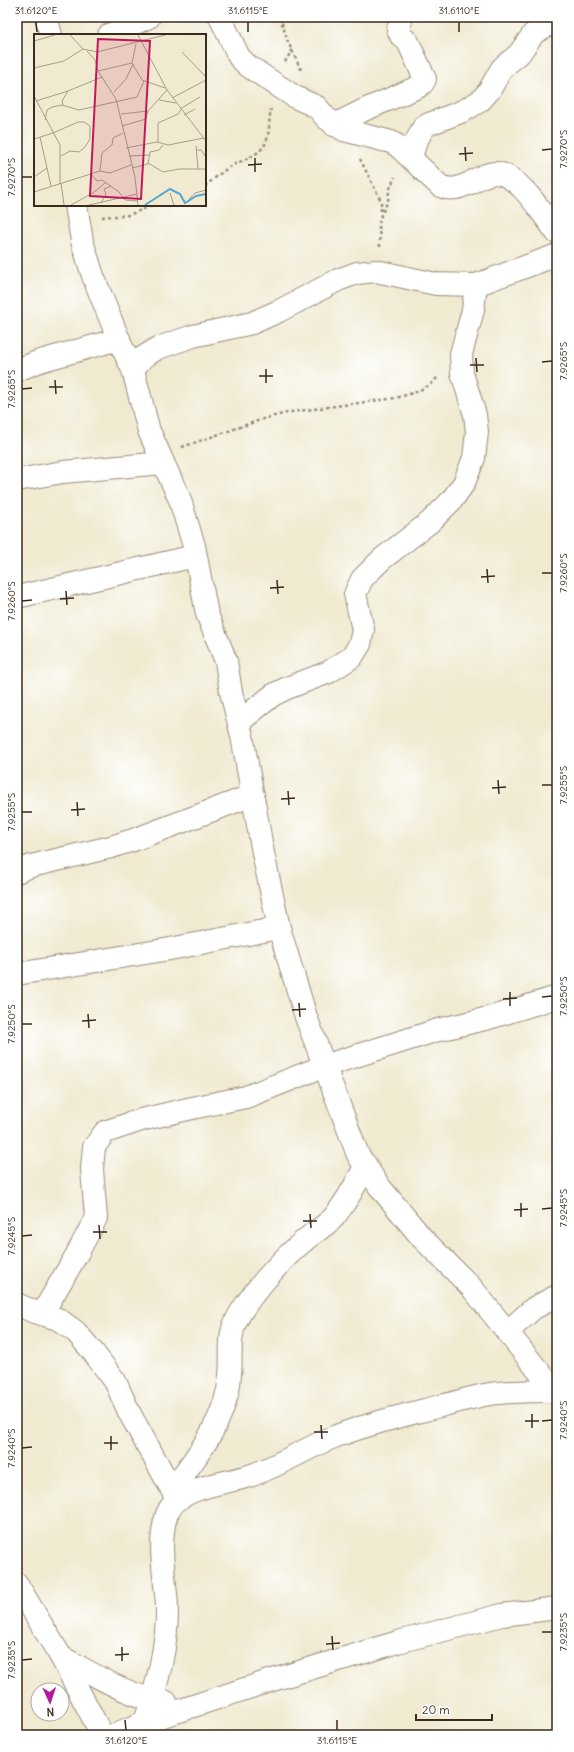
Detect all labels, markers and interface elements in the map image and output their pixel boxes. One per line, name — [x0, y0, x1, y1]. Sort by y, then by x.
text: 31.6120°E — [15, 4, 57, 17]
text: 31.6115°E — [228, 4, 268, 17]
text: 31.6110°E — [438, 4, 480, 17]
inset map — [34, 34, 206, 206]
text: 7.9270°S — [557, 129, 570, 168]
text: 7.9270°S — [5, 157, 18, 196]
text: 7.9265°S — [557, 341, 570, 380]
text: 7.9265°S — [5, 369, 18, 408]
text: 7.9260°S — [557, 553, 570, 593]
text: 7.9260°S — [5, 581, 18, 621]
text: 7.9255°S — [557, 765, 570, 804]
text: 7.9255°S — [5, 792, 18, 831]
text: 7.9250°S — [557, 976, 570, 1016]
text: 7.9250°S — [5, 1004, 18, 1044]
text: 7.9245°S — [557, 1188, 570, 1227]
text: 7.9245°S — [5, 1216, 18, 1255]
text: 7.9240°S — [557, 1400, 570, 1440]
text: 7.9240°S — [5, 1428, 18, 1468]
text: 7.9235°S — [557, 1612, 570, 1651]
text: 7.9235°S — [5, 1640, 18, 1679]
north arrow — [30, 1682, 70, 1722]
scale bar — [416, 1696, 492, 1722]
text: 20 m — [422, 1702, 450, 1717]
text: N — [46, 1705, 55, 1719]
text: 31.6120°E — [105, 1734, 147, 1747]
text: 31.6115°E — [317, 1734, 357, 1747]

